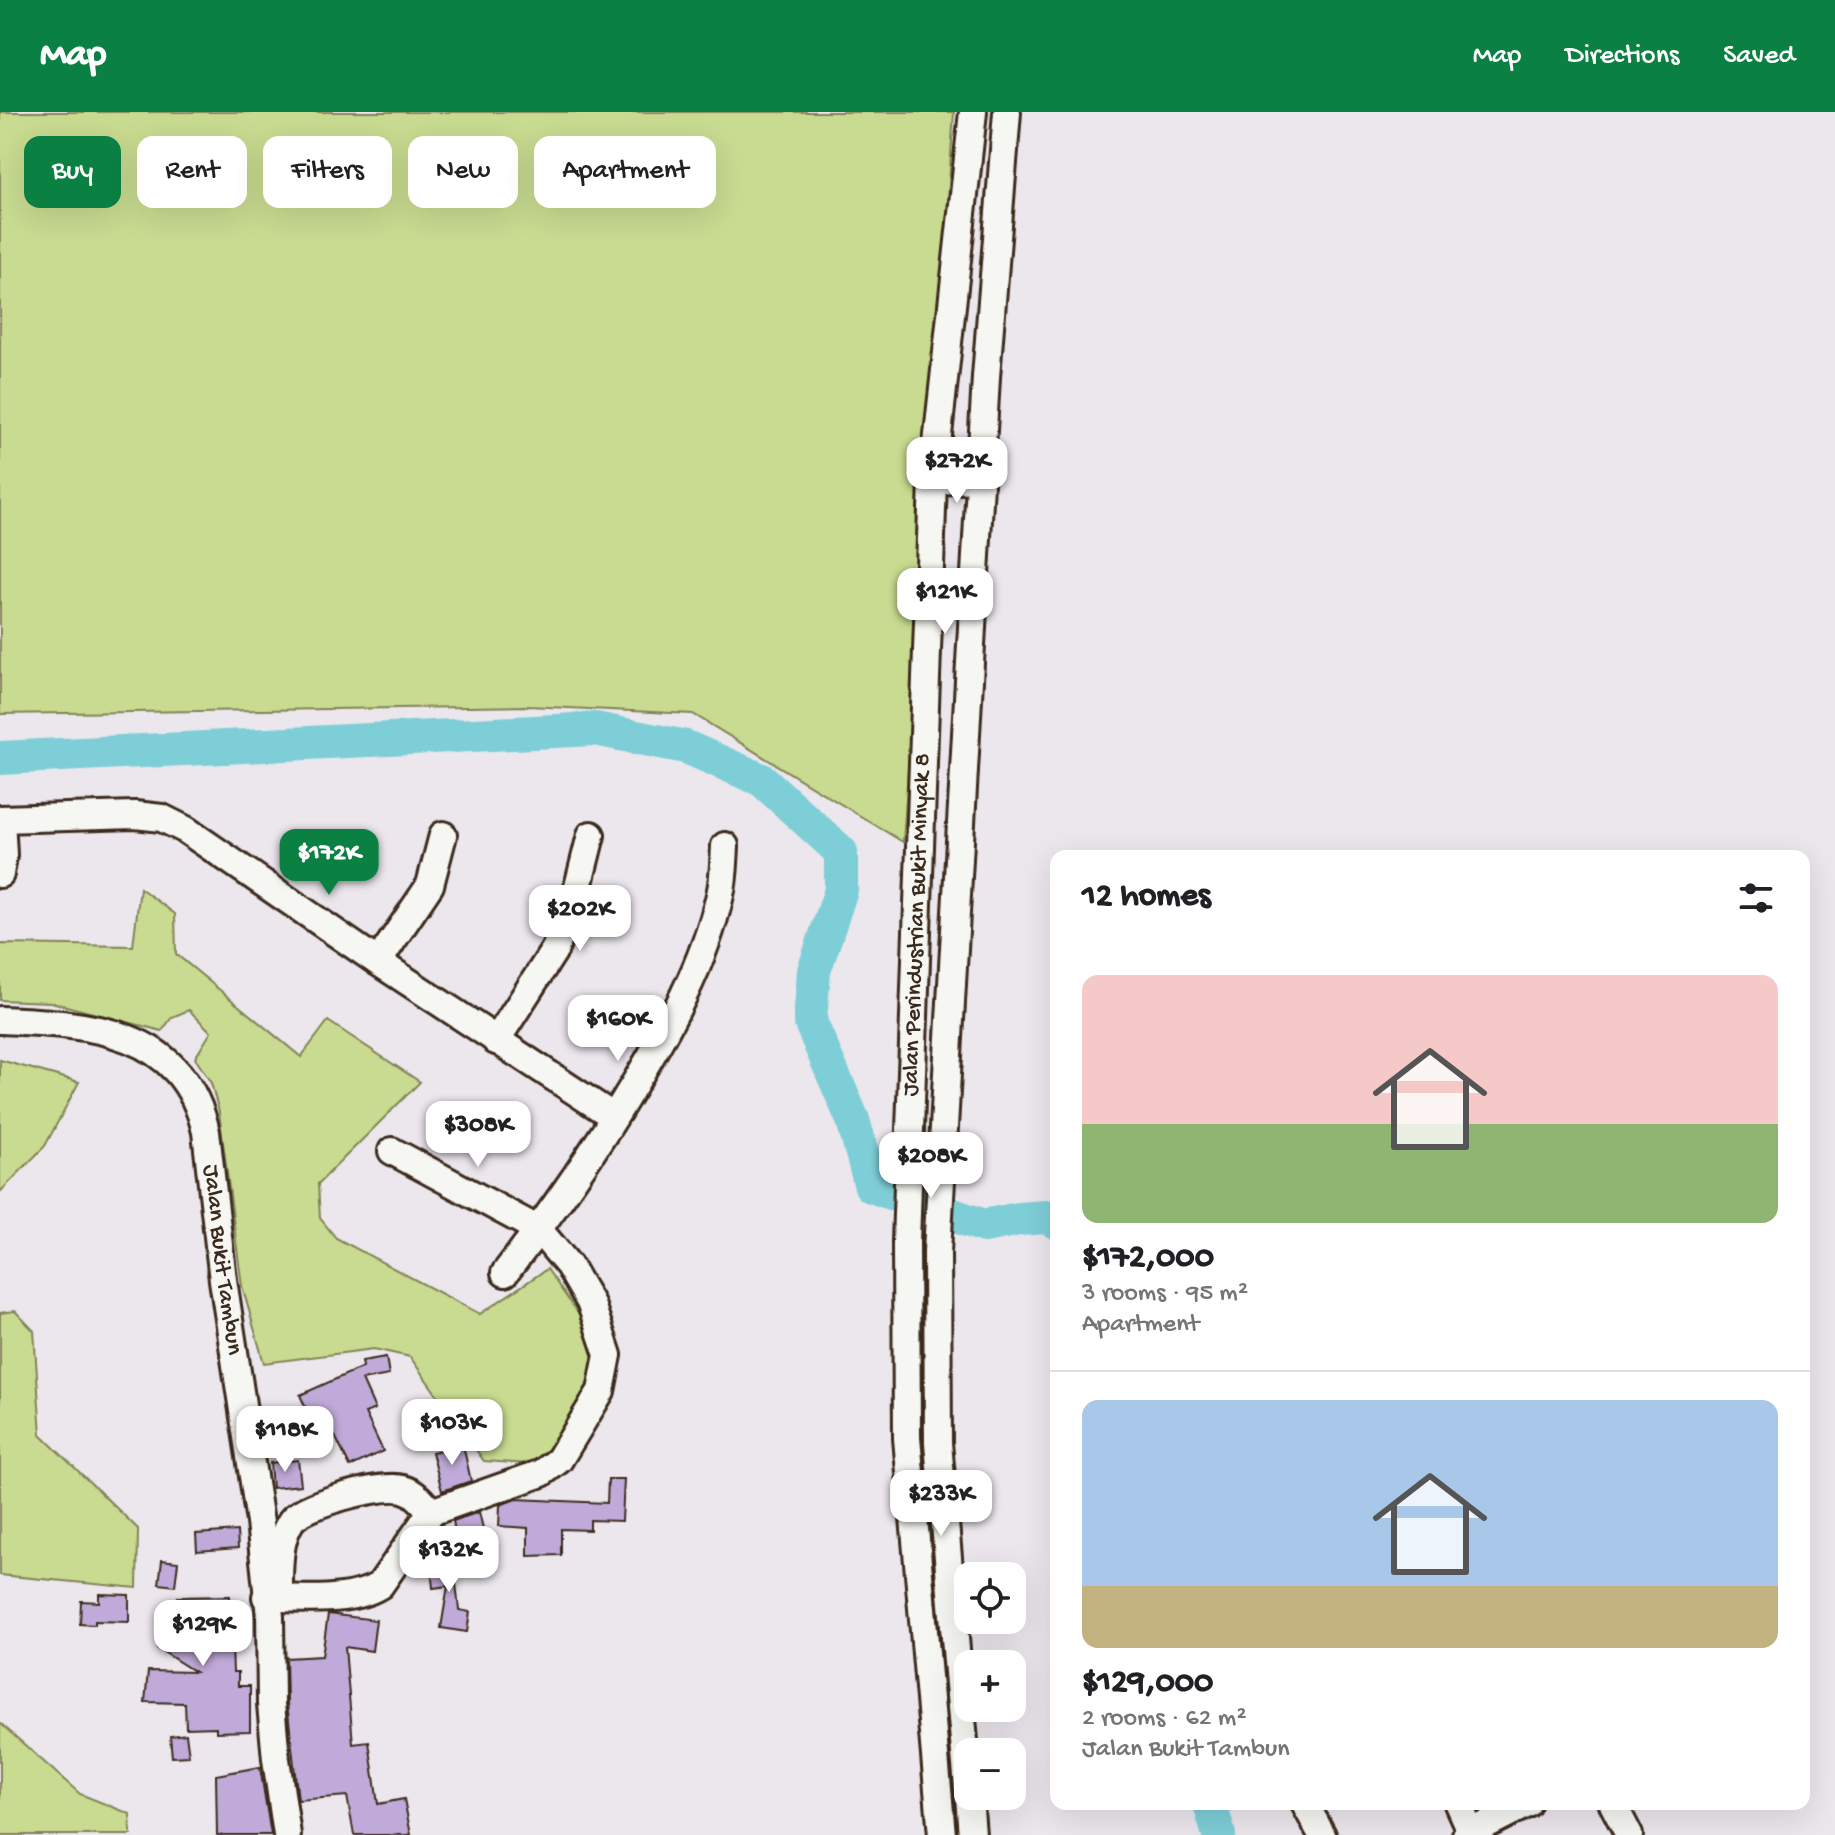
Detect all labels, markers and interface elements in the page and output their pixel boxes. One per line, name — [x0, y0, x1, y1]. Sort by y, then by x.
text: Map — [40, 34, 106, 78]
text: Map — [1473, 40, 1521, 73]
text: Directions — [1565, 40, 1679, 73]
text: Saved — [1723, 40, 1795, 73]
chip: Buy — [24, 136, 121, 208]
chip: Rent — [137, 136, 247, 208]
chip: Filters — [263, 136, 392, 208]
chip: New — [408, 136, 518, 208]
chip: Apartment — [534, 136, 716, 208]
pin: $272K — [901, 437, 1013, 505]
text: $272K — [924, 447, 990, 478]
pin: $121K — [889, 568, 1001, 636]
text: $121K — [915, 578, 975, 609]
street label: Jalan Perindustrian Bukit Minyak 8 — [897, 753, 938, 1097]
pin: $172K — [273, 829, 385, 897]
text: $172K — [298, 839, 360, 870]
icon: filters — [1734, 876, 1778, 920]
text: 12 homes — [1082, 878, 1211, 918]
pin: $202K — [524, 885, 636, 953]
text: $202K — [547, 895, 613, 926]
pin: $160K — [562, 995, 674, 1063]
text: $160K — [586, 1005, 650, 1036]
icon: home — [1358, 1027, 1502, 1171]
pin: $308K — [422, 1101, 534, 1169]
text: $308K — [444, 1111, 512, 1142]
pin: $208K — [875, 1132, 987, 1200]
text: $208K — [897, 1142, 965, 1173]
street label: Jalan Bukit Tambun — [195, 1163, 249, 1358]
text: $172,000 — [1082, 1239, 1214, 1279]
text: 3 rooms · 95 m² — [1082, 1279, 1248, 1310]
text: Apartment — [1082, 1310, 1199, 1341]
pin: $103K — [396, 1399, 508, 1467]
pin: $118K — [229, 1406, 341, 1474]
text: $103K — [420, 1409, 484, 1440]
text: $118K — [254, 1416, 316, 1447]
icon: home — [1358, 1452, 1502, 1596]
pin: $233K — [885, 1470, 997, 1538]
text: $233K — [908, 1480, 974, 1511]
pin: $132K — [393, 1526, 505, 1594]
text: $132K — [418, 1536, 480, 1567]
map controls — [954, 1562, 1026, 1810]
button: locate — [954, 1562, 1026, 1634]
pin: $129K — [147, 1600, 259, 1668]
text: $129K — [172, 1610, 234, 1641]
button: + — [954, 1650, 1026, 1722]
text: $129,000 — [1082, 1664, 1213, 1704]
text: 2 rooms · 62 m² — [1082, 1704, 1246, 1735]
text: Jalan Bukit Tambun — [1082, 1735, 1290, 1766]
button: − — [954, 1738, 1026, 1810]

